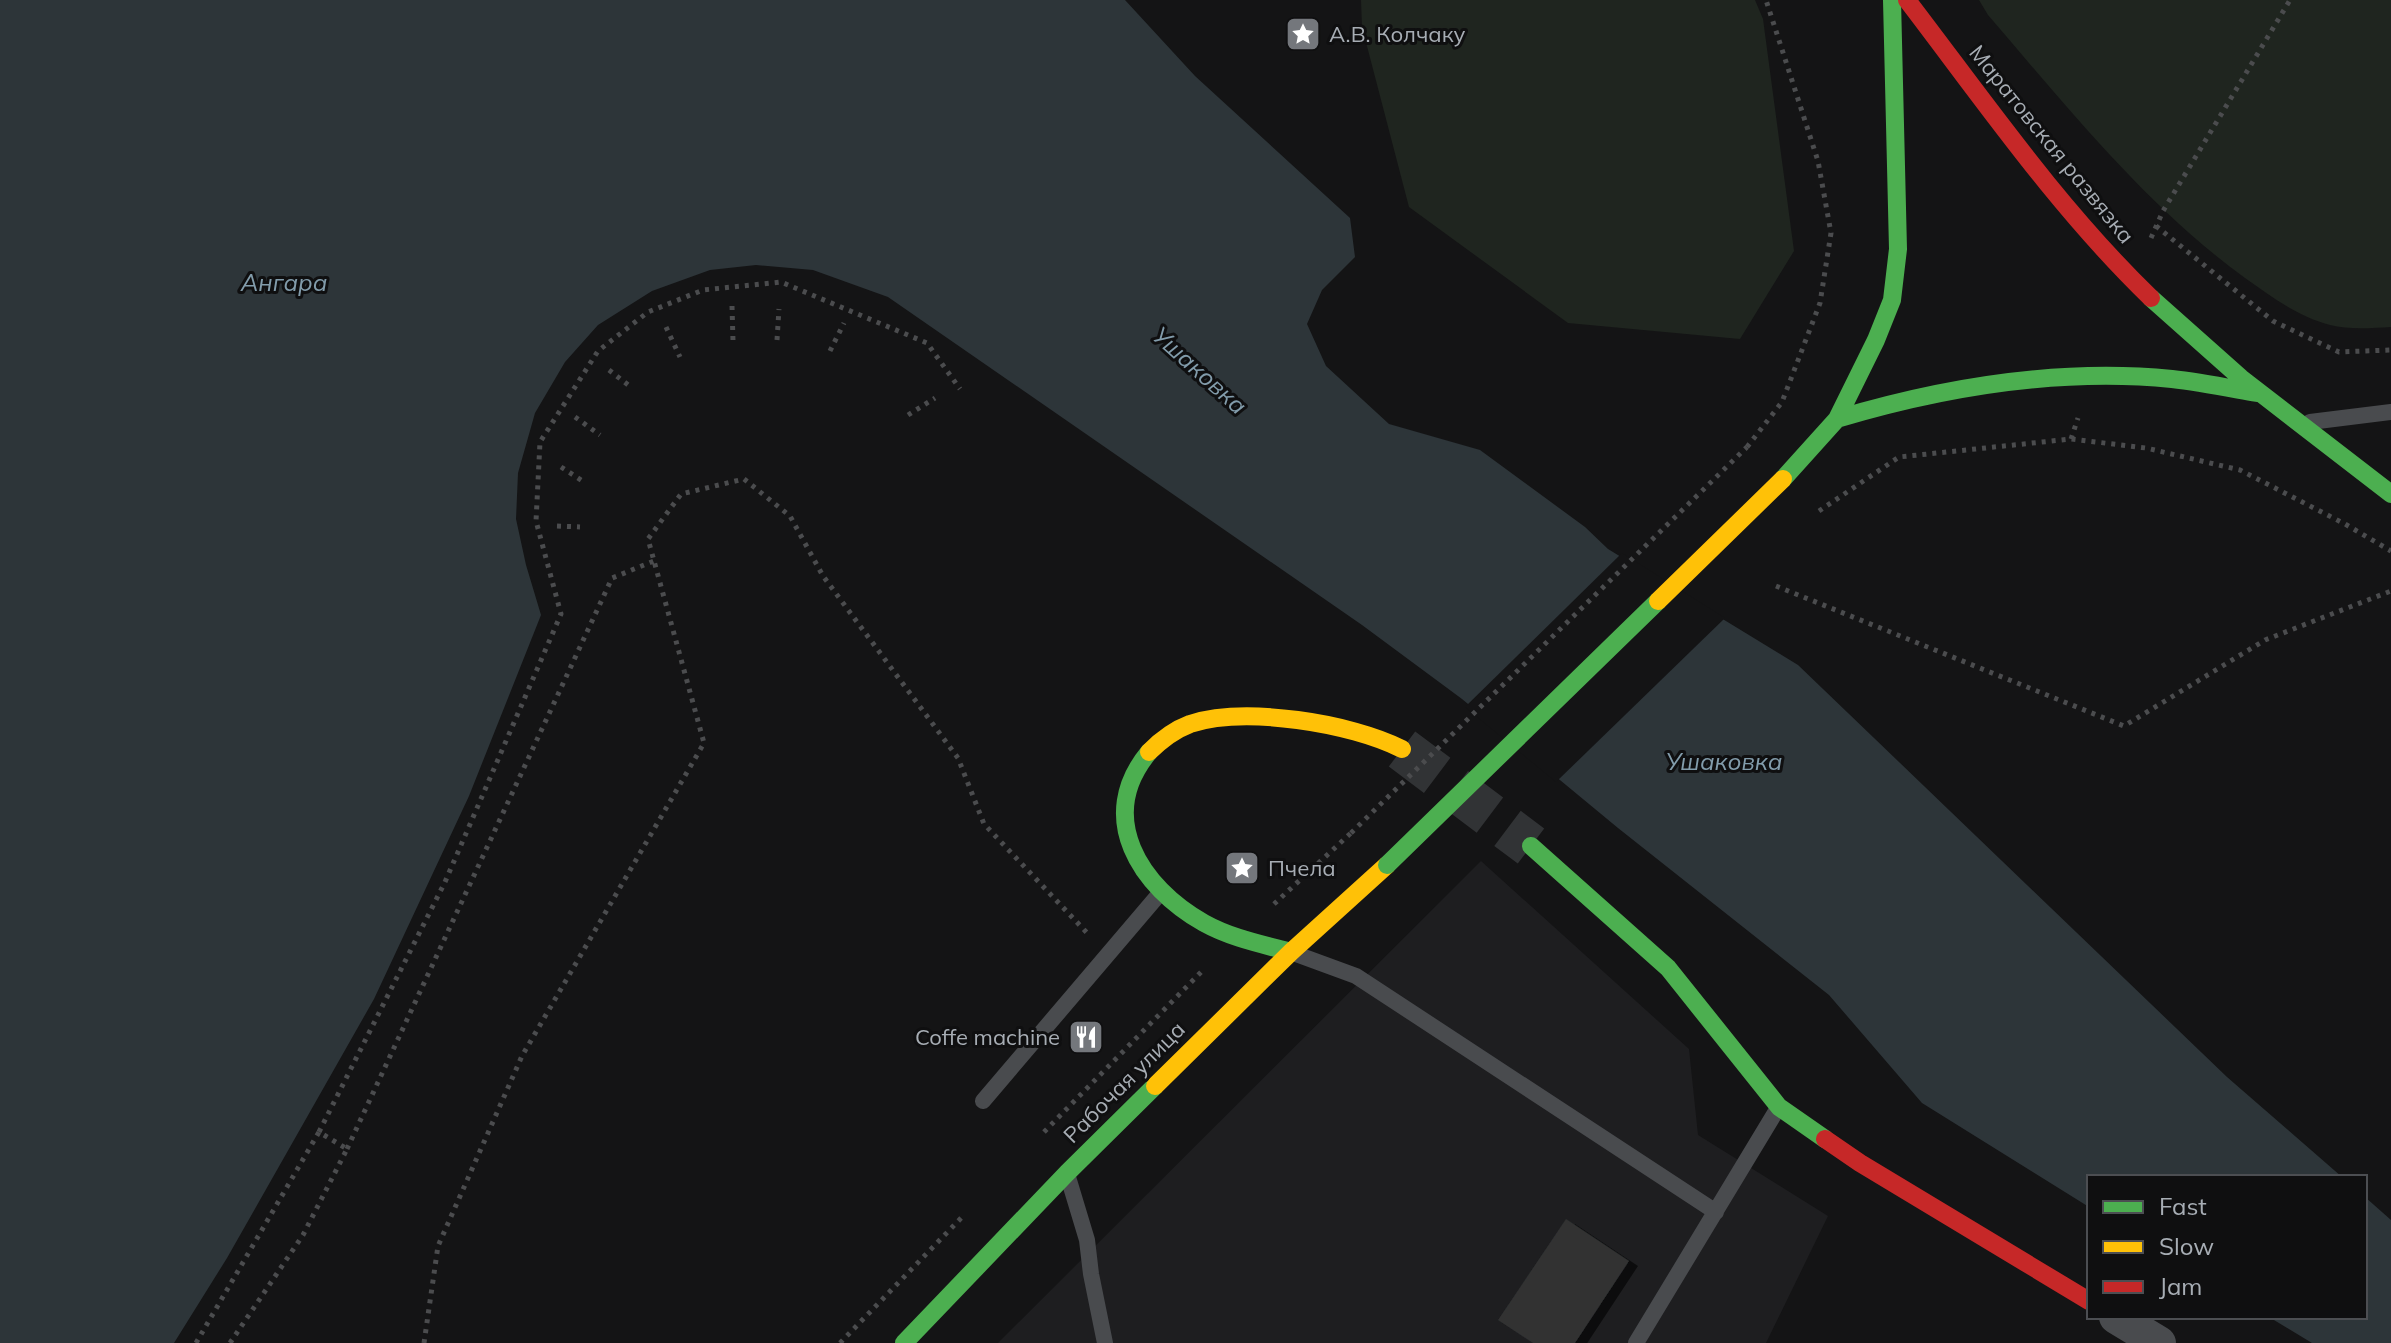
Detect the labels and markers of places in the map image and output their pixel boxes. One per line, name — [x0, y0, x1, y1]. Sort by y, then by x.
place icon: А.В. Колчаку — [1284, 15, 1322, 53]
place label: А.В. Колчаку — [1329, 20, 1466, 48]
place icon: Пчела — [1223, 849, 1261, 887]
place label: Пчела — [1268, 854, 1336, 882]
restaurant icon: Coffe machine — [1067, 1018, 1105, 1056]
place label: Coffe machine — [915, 1023, 1060, 1051]

